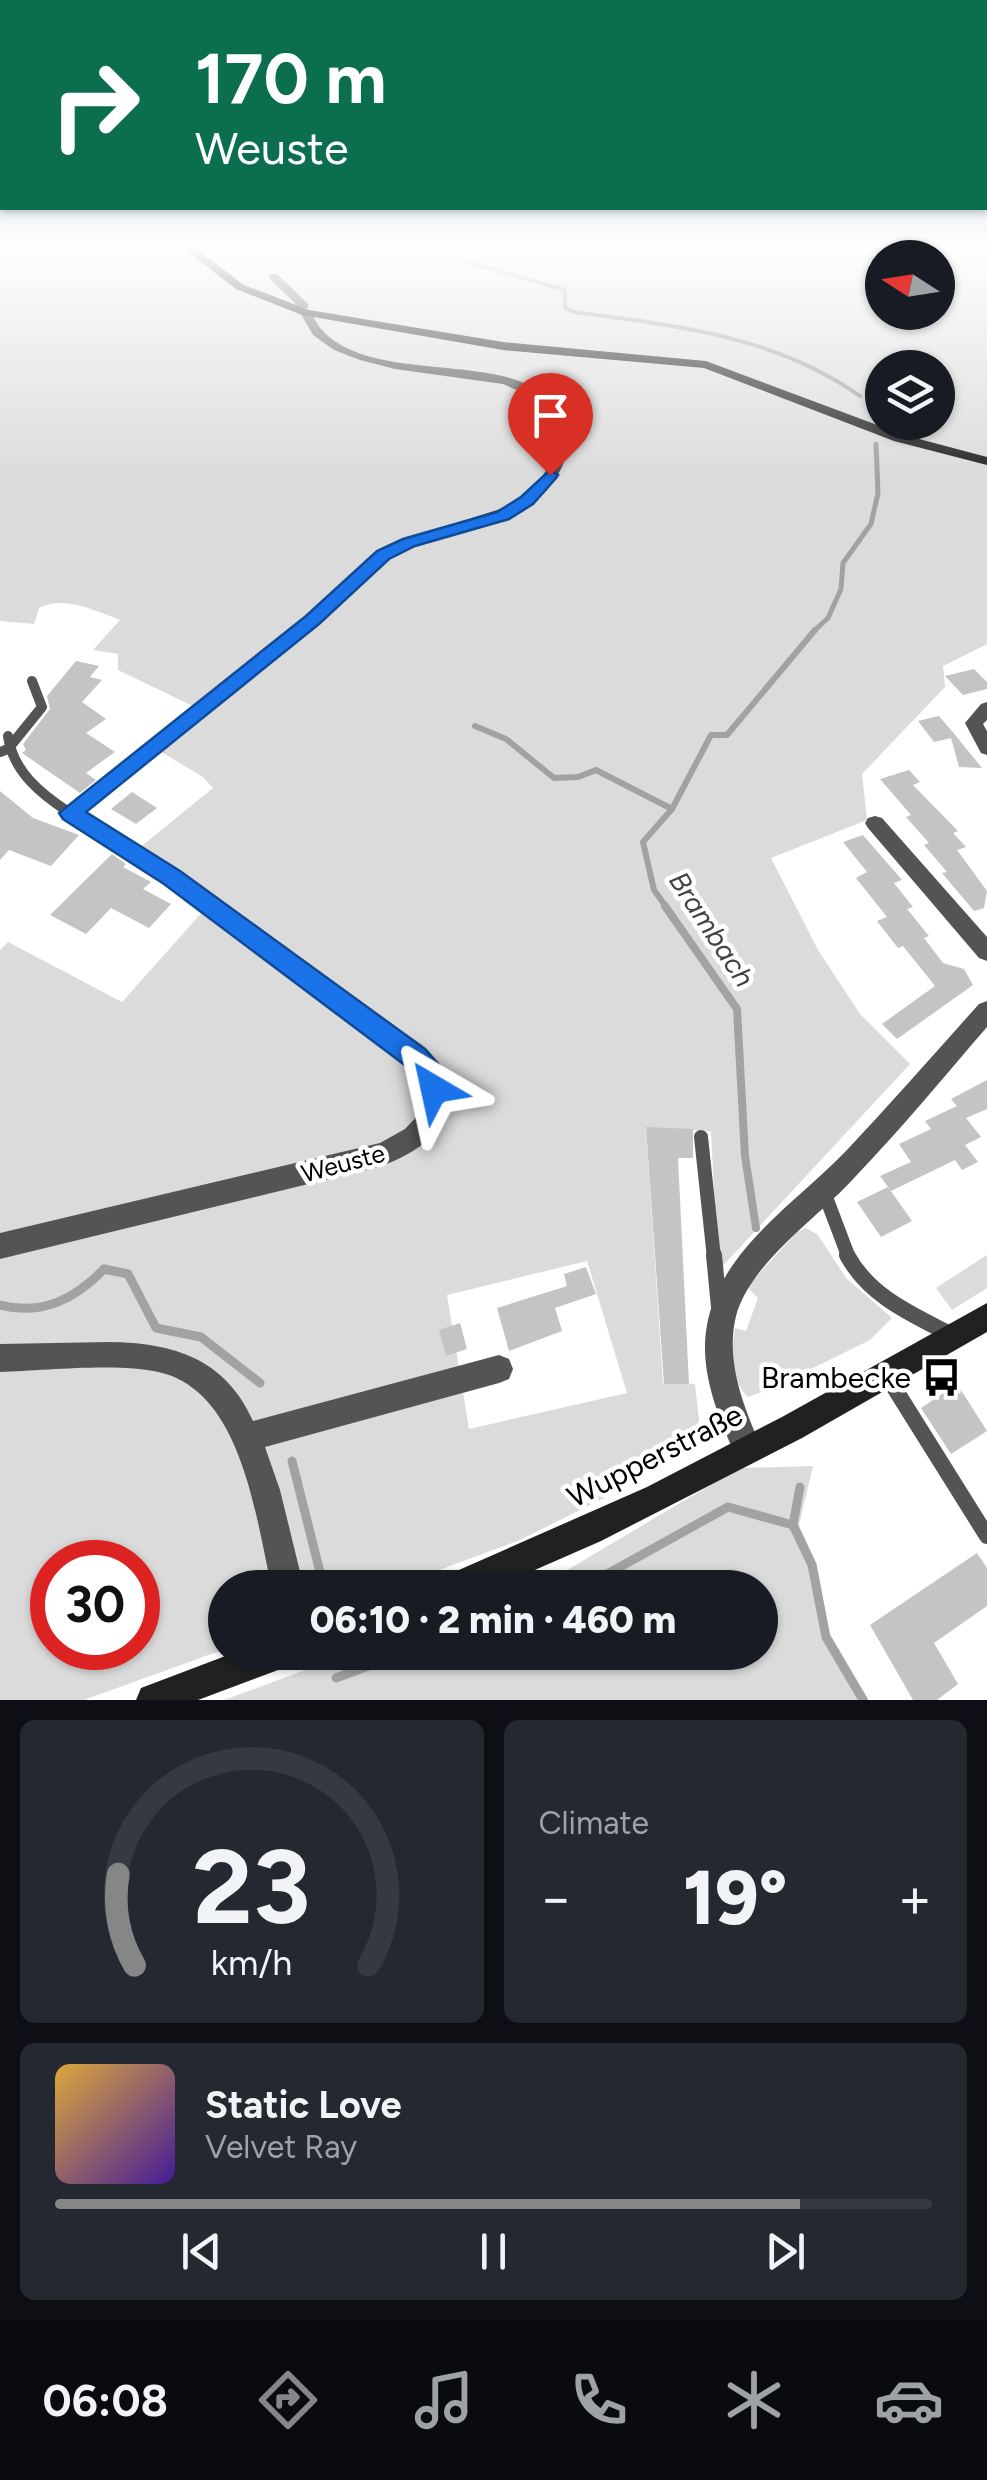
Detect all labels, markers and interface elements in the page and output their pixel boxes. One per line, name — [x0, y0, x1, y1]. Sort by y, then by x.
text: 170 m — [195, 36, 387, 121]
icon: right — [30, 40, 160, 170]
text: Weuste — [195, 121, 349, 175]
north arrow — [865, 240, 955, 330]
map controls — [865, 240, 955, 440]
button: layers — [865, 350, 955, 440]
pin — [508, 373, 593, 476]
icon: arrive — [523, 388, 578, 443]
water label: Brambach — [662, 865, 762, 993]
position arrow — [382, 1037, 486, 1141]
street label: Weuste — [298, 1137, 388, 1189]
bus stop icon: Brambecke — [920, 1357, 962, 1399]
place label: Brambecke — [761, 1359, 911, 1396]
street label: Wupperstraße — [561, 1396, 748, 1516]
speed limit sign: 30 — [30, 1540, 160, 1670]
text: 06:10 · 2 min · 460 m — [310, 1597, 676, 1643]
text: Climate — [539, 1804, 649, 1842]
text: 23 — [193, 1824, 311, 1949]
text: 19° — [683, 1853, 788, 1943]
text: − — [539, 1865, 573, 1931]
text: + — [898, 1865, 932, 1931]
text: km/h — [211, 1941, 293, 1984]
text: Static Love — [205, 2082, 402, 2128]
text: Velvet Ray — [205, 2128, 357, 2166]
icon: previous — [174, 2224, 229, 2279]
icon: pause — [466, 2224, 521, 2279]
icon: next — [758, 2224, 813, 2279]
icon: directions — [253, 2365, 323, 2435]
icon: music — [409, 2365, 479, 2435]
icon: phone — [564, 2365, 634, 2435]
icon: climate — [719, 2365, 789, 2435]
icon: car — [874, 2365, 944, 2435]
text: 06:08 — [43, 2373, 168, 2427]

